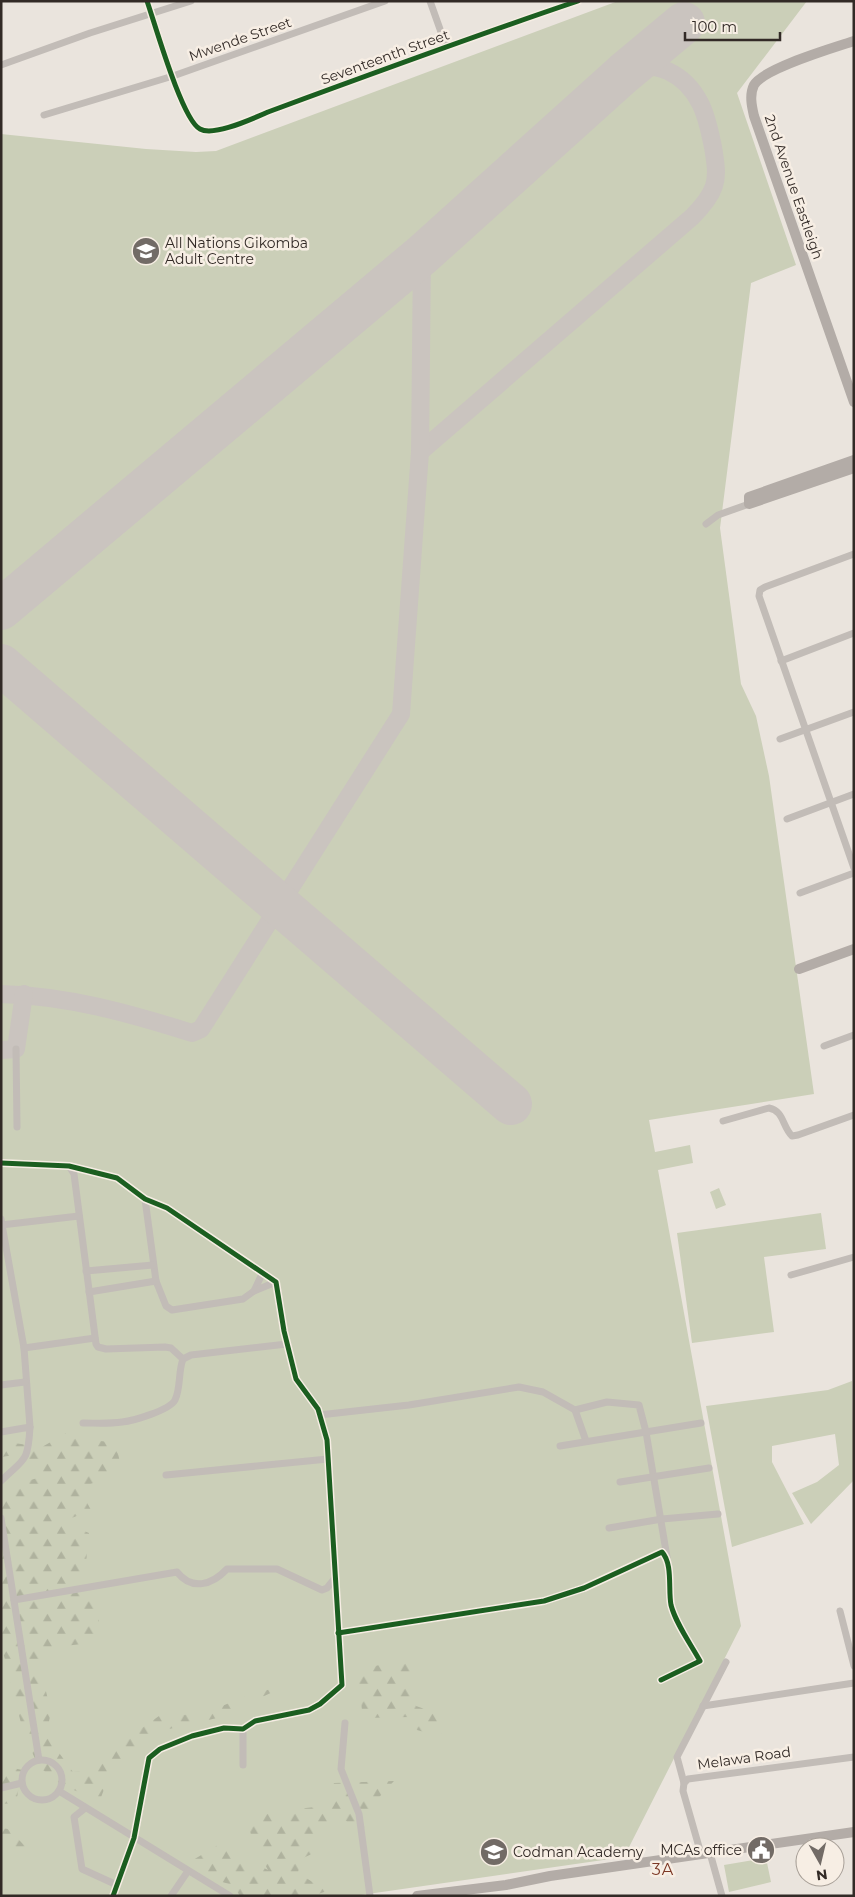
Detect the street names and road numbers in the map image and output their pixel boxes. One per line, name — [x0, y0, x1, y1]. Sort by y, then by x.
street label: Mwende Street — [186, 13, 294, 65]
street label: Seventeenth Street — [318, 25, 452, 89]
street label: 2nd Avenue Eastleigh — [761, 112, 827, 262]
street label: Melawa Road — [696, 1743, 792, 1773]

